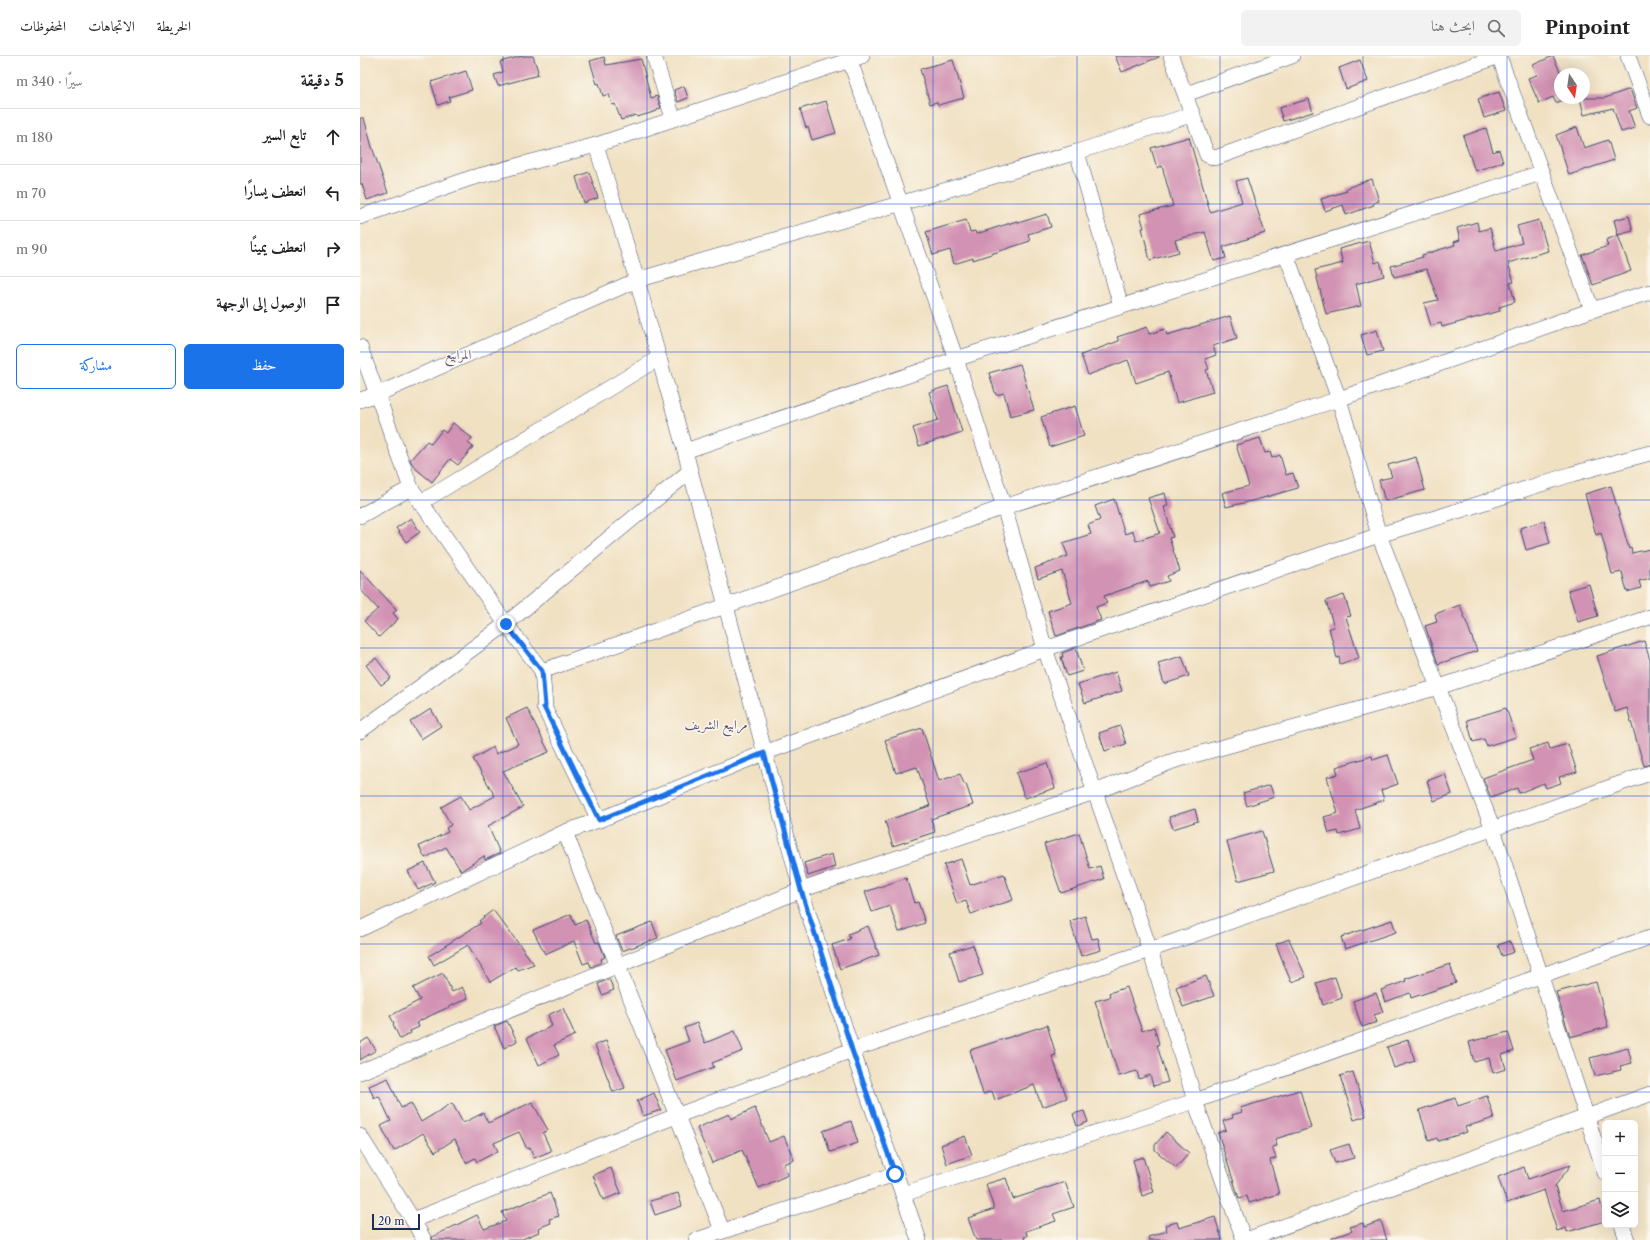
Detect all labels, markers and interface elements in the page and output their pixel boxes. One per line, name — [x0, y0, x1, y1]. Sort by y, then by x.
search box — [1241, 10, 1521, 46]
text: ابحث هنا — [1431, 16, 1475, 35]
text: Pinpoint — [1545, 16, 1630, 39]
text: المحفوظات — [20, 17, 66, 35]
text: الاتجاهات — [88, 17, 135, 35]
text: الخريطة — [157, 17, 191, 35]
icon: search — [1485, 17, 1507, 39]
north arrow — [1554, 68, 1590, 104]
text: 5 دقيقة — [301, 70, 344, 90]
text: سيرًا · 340 m — [16, 73, 82, 89]
text: تابع السير — [263, 125, 306, 144]
icon: ahead — [322, 126, 344, 148]
text: 180 m — [16, 129, 53, 145]
text: انعطف يسارًا — [244, 181, 306, 200]
icon: left — [322, 182, 344, 204]
text: 70 m — [16, 185, 46, 201]
text: انعطف يمينًا — [250, 237, 306, 256]
icon: right — [322, 238, 344, 260]
text: 90 m — [16, 241, 47, 257]
text: الوصول إلى الوجهة — [216, 293, 306, 312]
icon: arrive — [322, 294, 344, 316]
button: مشاركة — [16, 344, 176, 389]
button: حفظ — [184, 344, 344, 389]
district label: المرابيع — [445, 346, 471, 367]
route end — [497, 615, 515, 633]
district label: مرابيع الشريف — [684, 716, 748, 737]
map controls — [1602, 1120, 1638, 1228]
button: + — [1602, 1120, 1638, 1156]
button: − — [1602, 1156, 1638, 1192]
route start — [886, 1165, 904, 1183]
button: layers — [1602, 1192, 1638, 1228]
scale bar — [372, 1212, 420, 1231]
text: 20 m — [378, 1214, 404, 1228]

